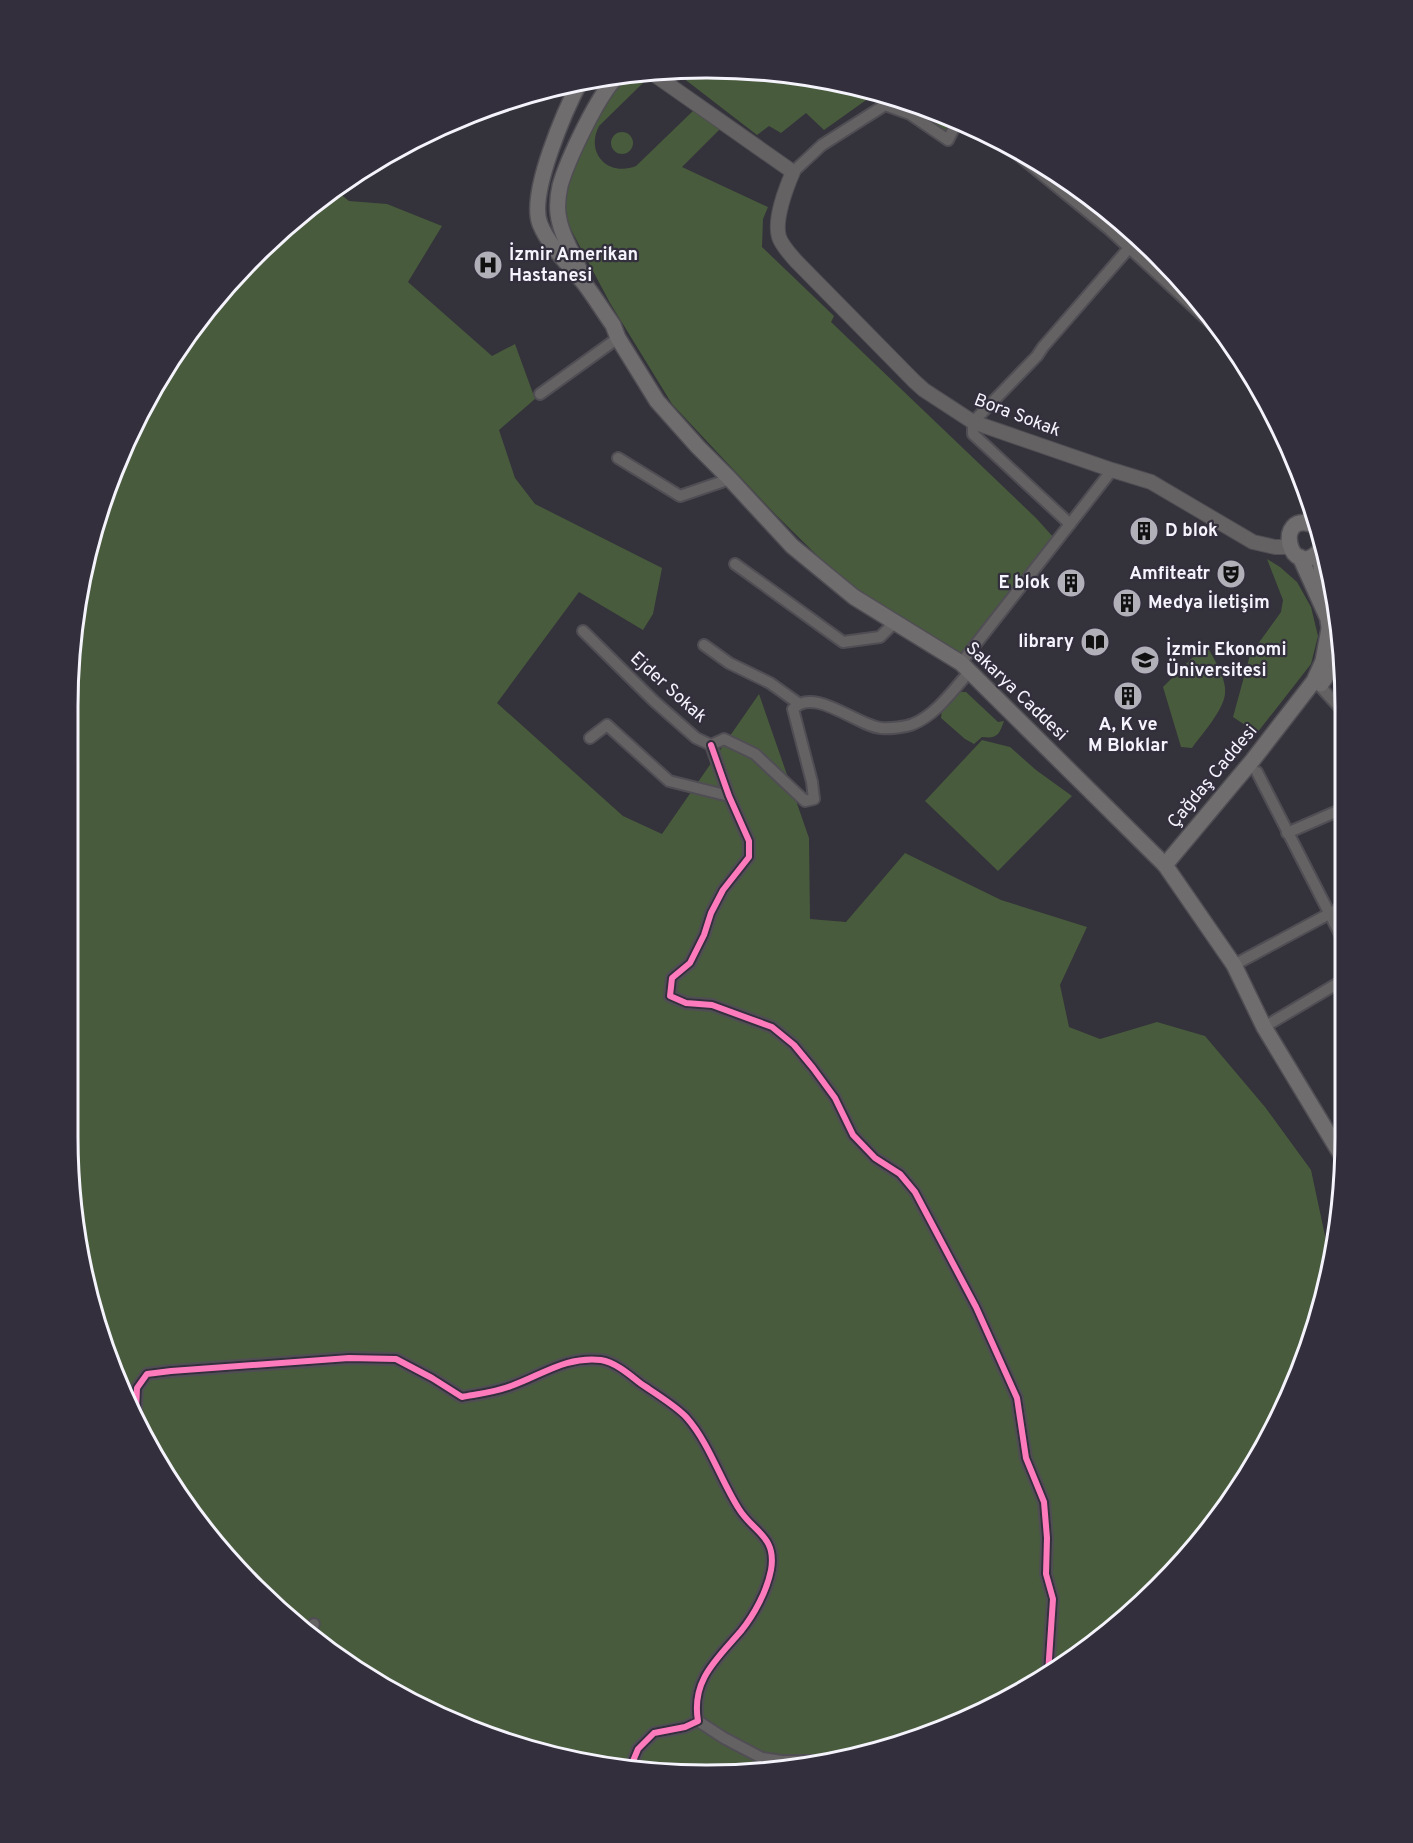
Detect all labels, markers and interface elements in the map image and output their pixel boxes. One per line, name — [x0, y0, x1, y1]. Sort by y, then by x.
place label: İzmir Amerikan Hastanesi — [509, 242, 638, 288]
hospital icon: İzmir Amerikan Hastanesi — [472, 249, 504, 281]
street label: Bora Sokak — [970, 389, 1064, 443]
building icon: D blok — [1128, 515, 1160, 547]
place label: D blok — [1165, 520, 1218, 543]
theatre icon: Amfiteatr — [1215, 558, 1247, 590]
place label: Amfiteatr — [1129, 563, 1211, 586]
building icon: E blok — [1055, 567, 1087, 599]
place label: E blok — [998, 572, 1050, 595]
building icon: Medya İletişim — [1111, 587, 1143, 619]
place label: Medya İletişim — [1148, 590, 1270, 615]
library icon: library — [1079, 626, 1111, 658]
place label: library — [1018, 631, 1074, 654]
street label: Sakarya Caddesi — [960, 637, 1072, 747]
place label: İzmir Ekonomi Üniversitesi — [1166, 637, 1286, 683]
school or university icon: İzmir Ekonomi Üniversitesi — [1129, 644, 1161, 676]
street label: Ejder Sokak — [625, 647, 711, 729]
building icon: A, K ve M Bloklar — [1112, 680, 1144, 712]
place label: A, K ve M Bloklar — [1088, 714, 1168, 758]
street label: Çağdaş Caddesi — [1163, 721, 1263, 833]

